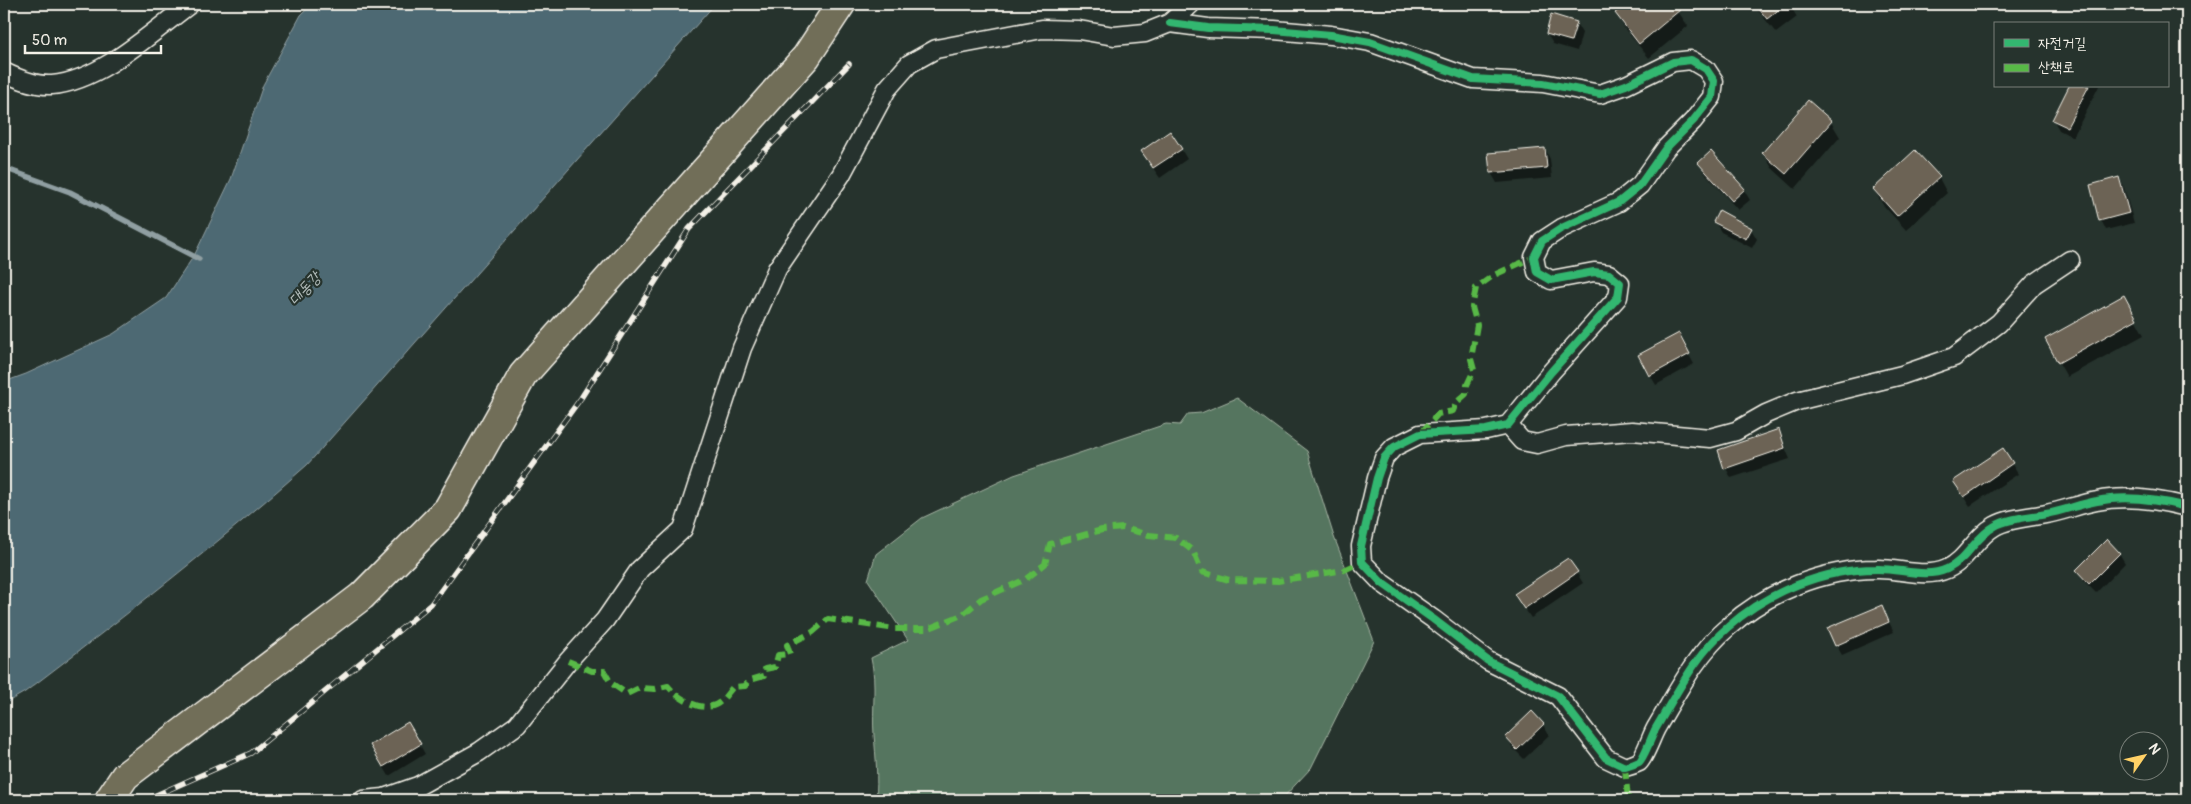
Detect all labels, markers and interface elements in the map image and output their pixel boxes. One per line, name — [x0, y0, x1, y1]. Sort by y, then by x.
scale bar — [25, 22, 161, 54]
legend — [1994, 22, 2168, 88]
text: 50 m — [32, 31, 67, 50]
text: 자전거길 — [2038, 34, 2086, 53]
text: 산책로 — [2038, 58, 2074, 77]
water label: 대동강 — [284, 266, 327, 310]
north arrow — [2118, 732, 2168, 782]
text: N — [2145, 740, 2164, 758]

